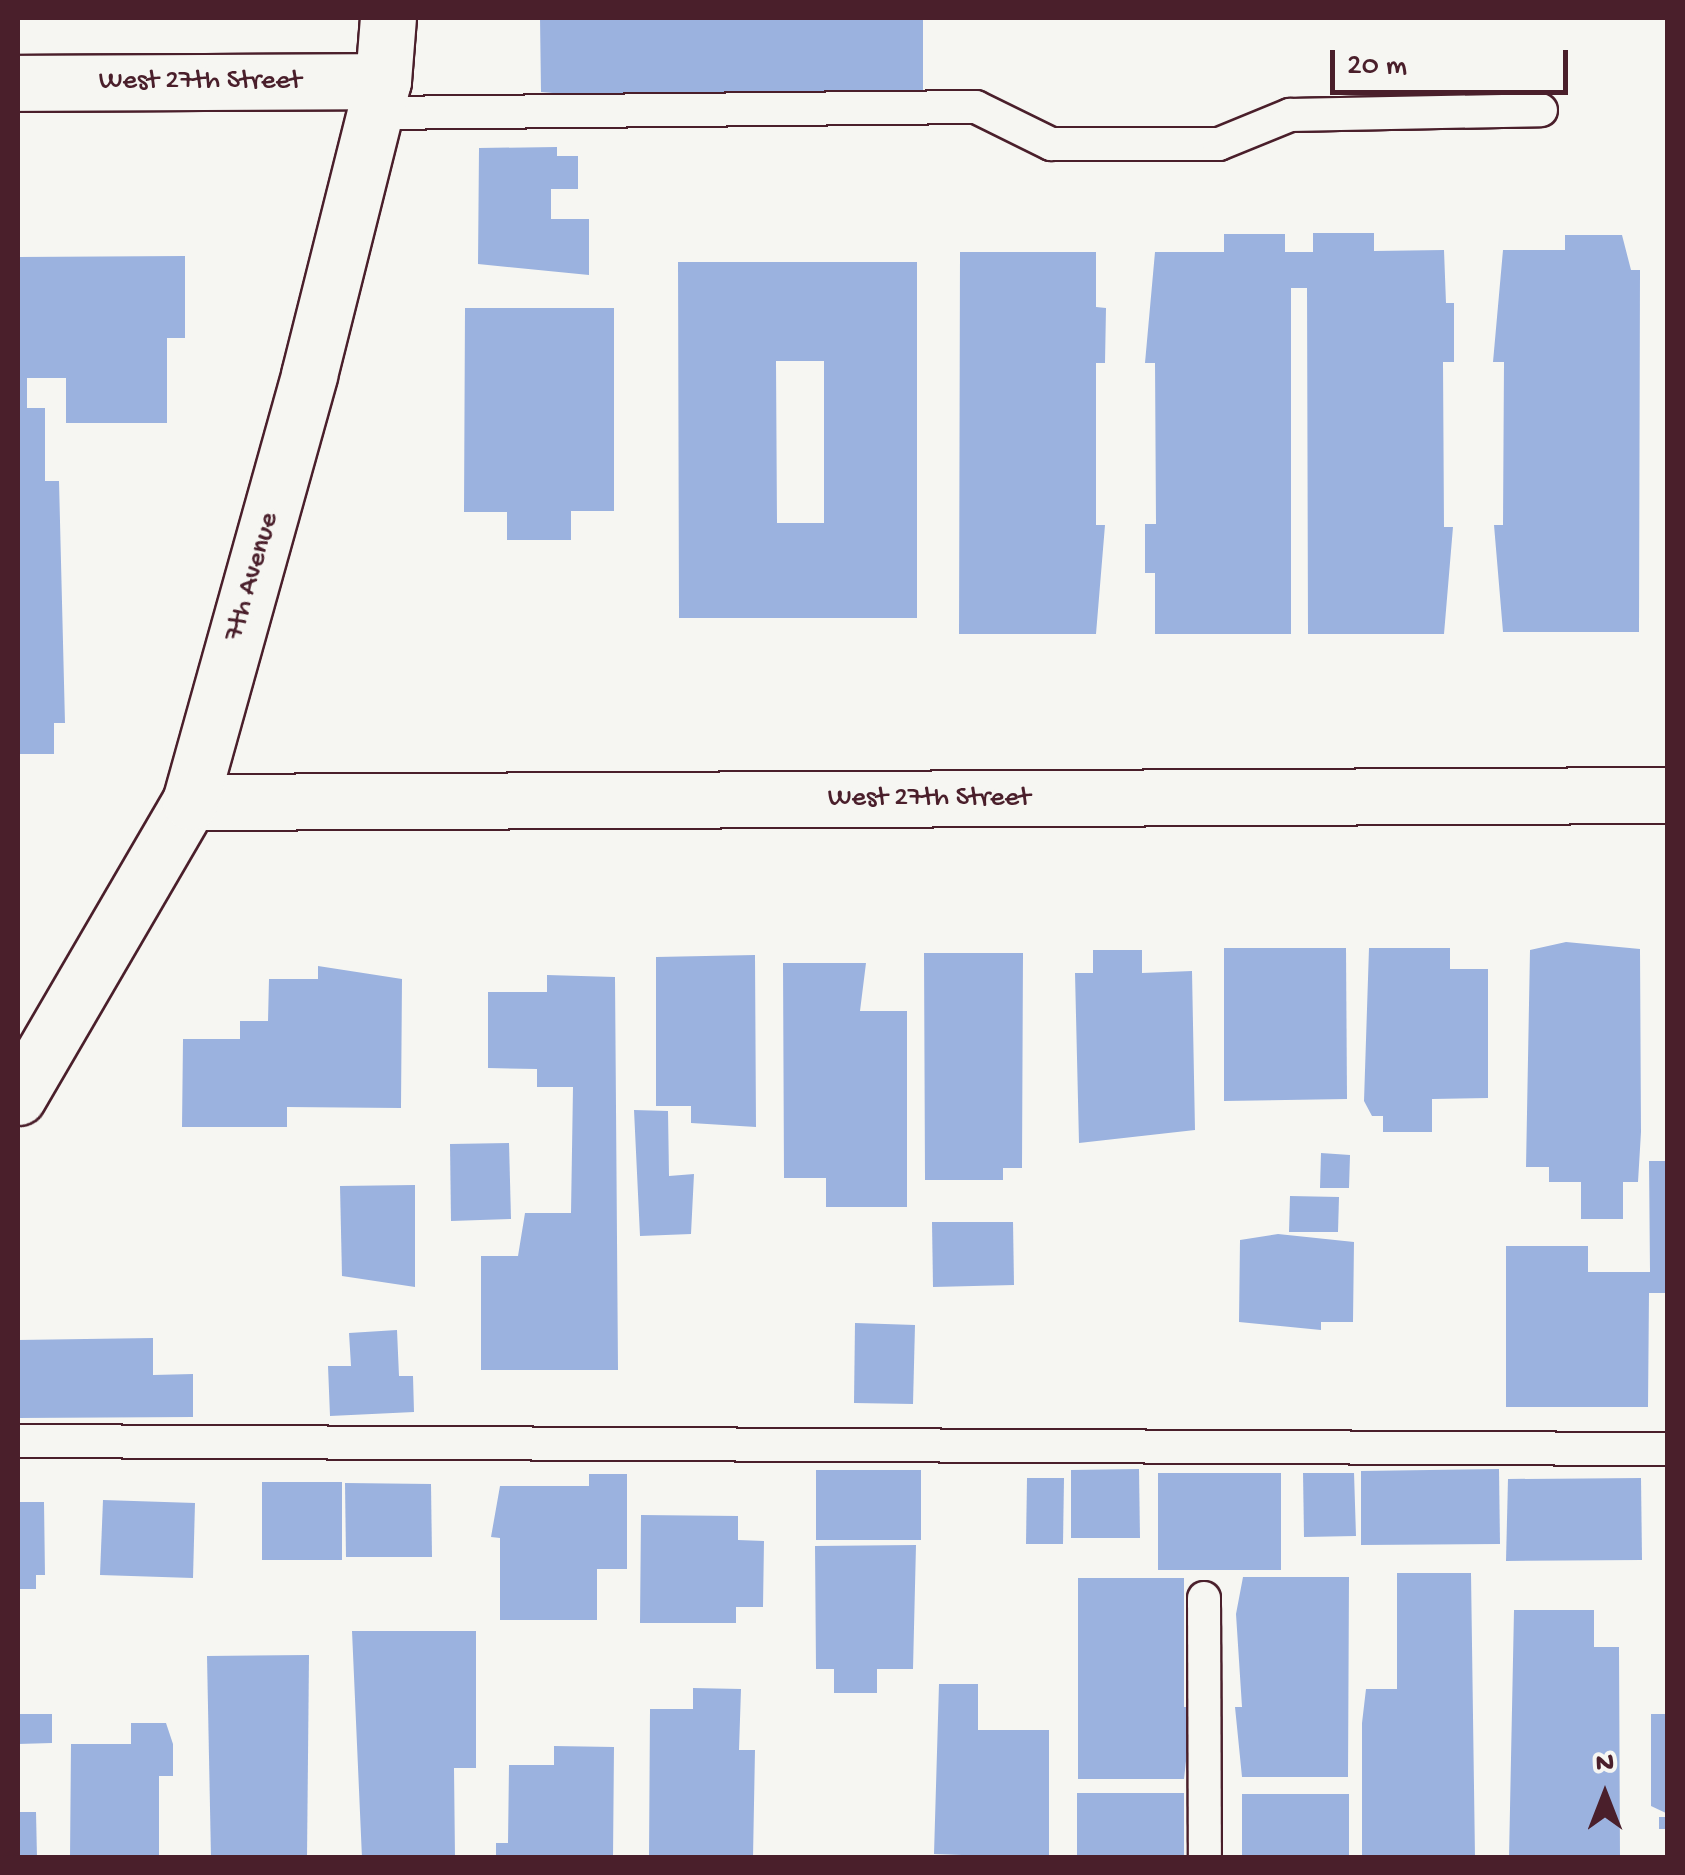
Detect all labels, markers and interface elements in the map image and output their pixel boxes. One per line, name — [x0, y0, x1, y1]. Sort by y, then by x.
scale bar — [1335, 30, 1572, 92]
text: 20 m — [1347, 50, 1407, 85]
street label: West 27th Street — [99, 65, 301, 99]
street label: 7th Avenue — [219, 509, 287, 645]
street label: West 27th Street — [828, 782, 1030, 816]
north arrow — [1555, 1745, 1655, 1845]
text: N — [1596, 1748, 1614, 1781]

